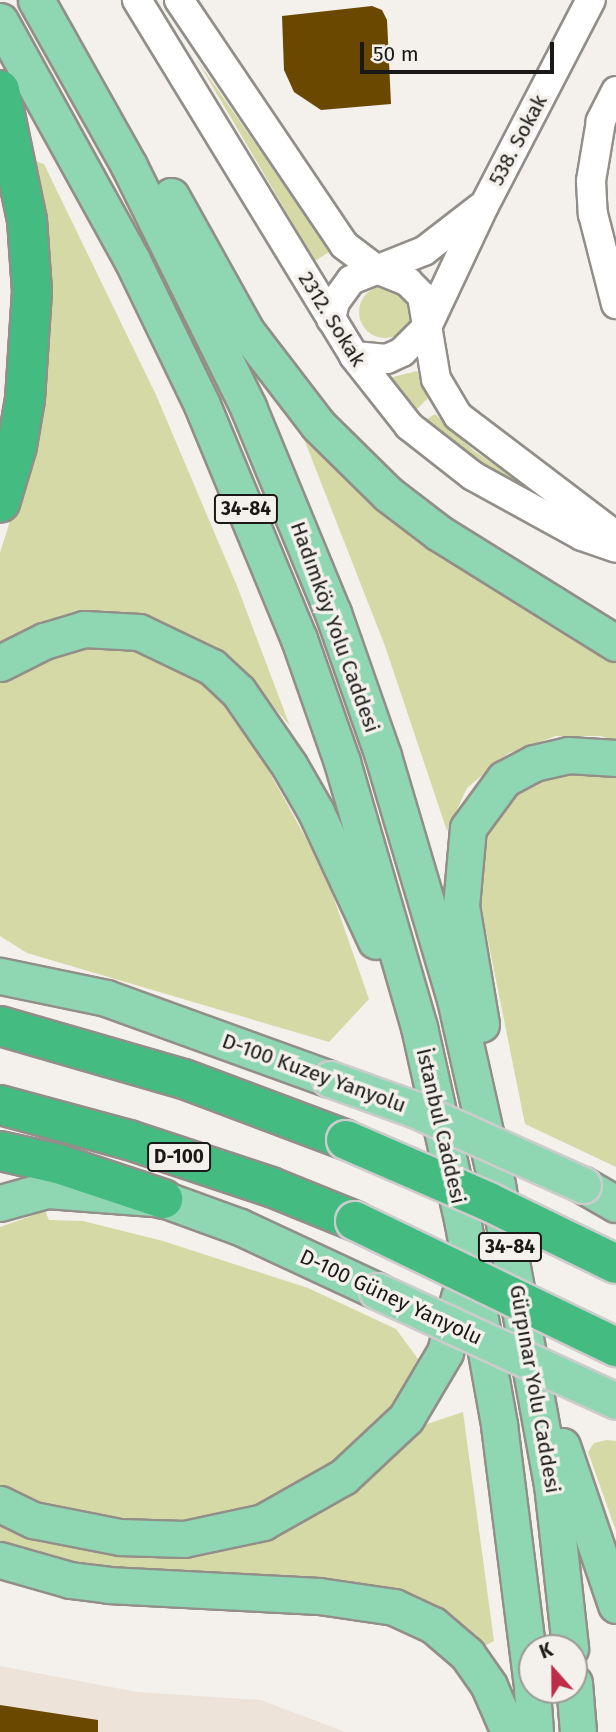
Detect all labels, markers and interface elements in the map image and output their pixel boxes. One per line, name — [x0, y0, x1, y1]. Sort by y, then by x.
scale bar — [364, 28, 558, 72]
text: 50 m — [373, 41, 419, 67]
street label: 538. Sokak — [484, 90, 552, 190]
street label: 2312. Sokak — [293, 267, 371, 371]
road number: 34-84 — [213, 494, 279, 524]
street label: Hadımköy Yolu Caddesi — [285, 518, 385, 736]
street label: D-100 Kuzey Yanyolu — [219, 1028, 409, 1118]
street label: İstanbul Caddesi — [411, 1046, 471, 1206]
road number: D-100 — [146, 1142, 212, 1172]
road number: 34-84 — [477, 1232, 543, 1262]
street label: D-100 Güney Yanyolu — [296, 1244, 486, 1350]
street label: Gürpınar Yolu Caddesi — [504, 1283, 566, 1495]
north arrow — [518, 1634, 588, 1704]
text: K — [536, 1638, 556, 1664]

